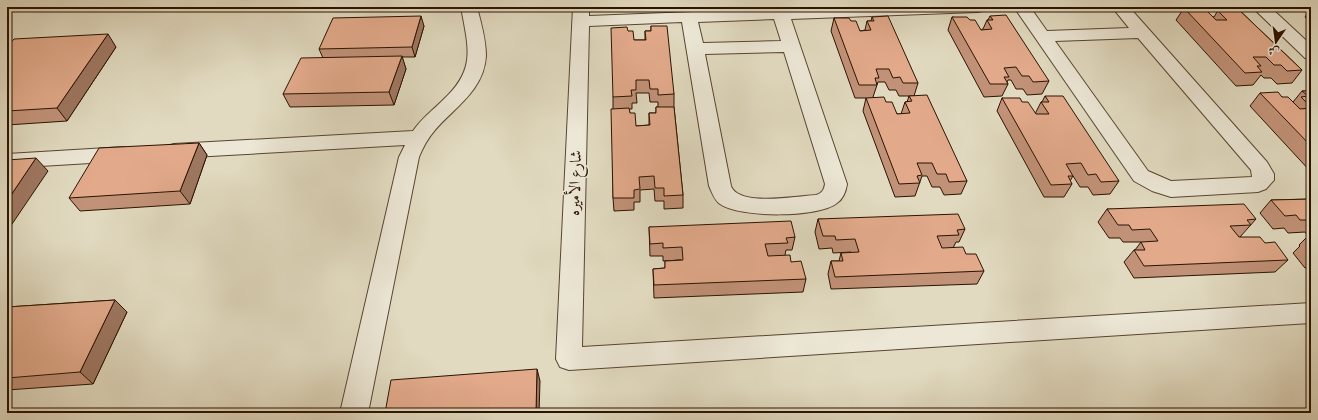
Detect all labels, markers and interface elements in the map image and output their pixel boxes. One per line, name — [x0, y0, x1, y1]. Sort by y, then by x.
north arrow — [1256, 22, 1296, 62]
text: ش — [1267, 43, 1281, 59]
street label: شارع الأميره — [562, 150, 589, 216]

